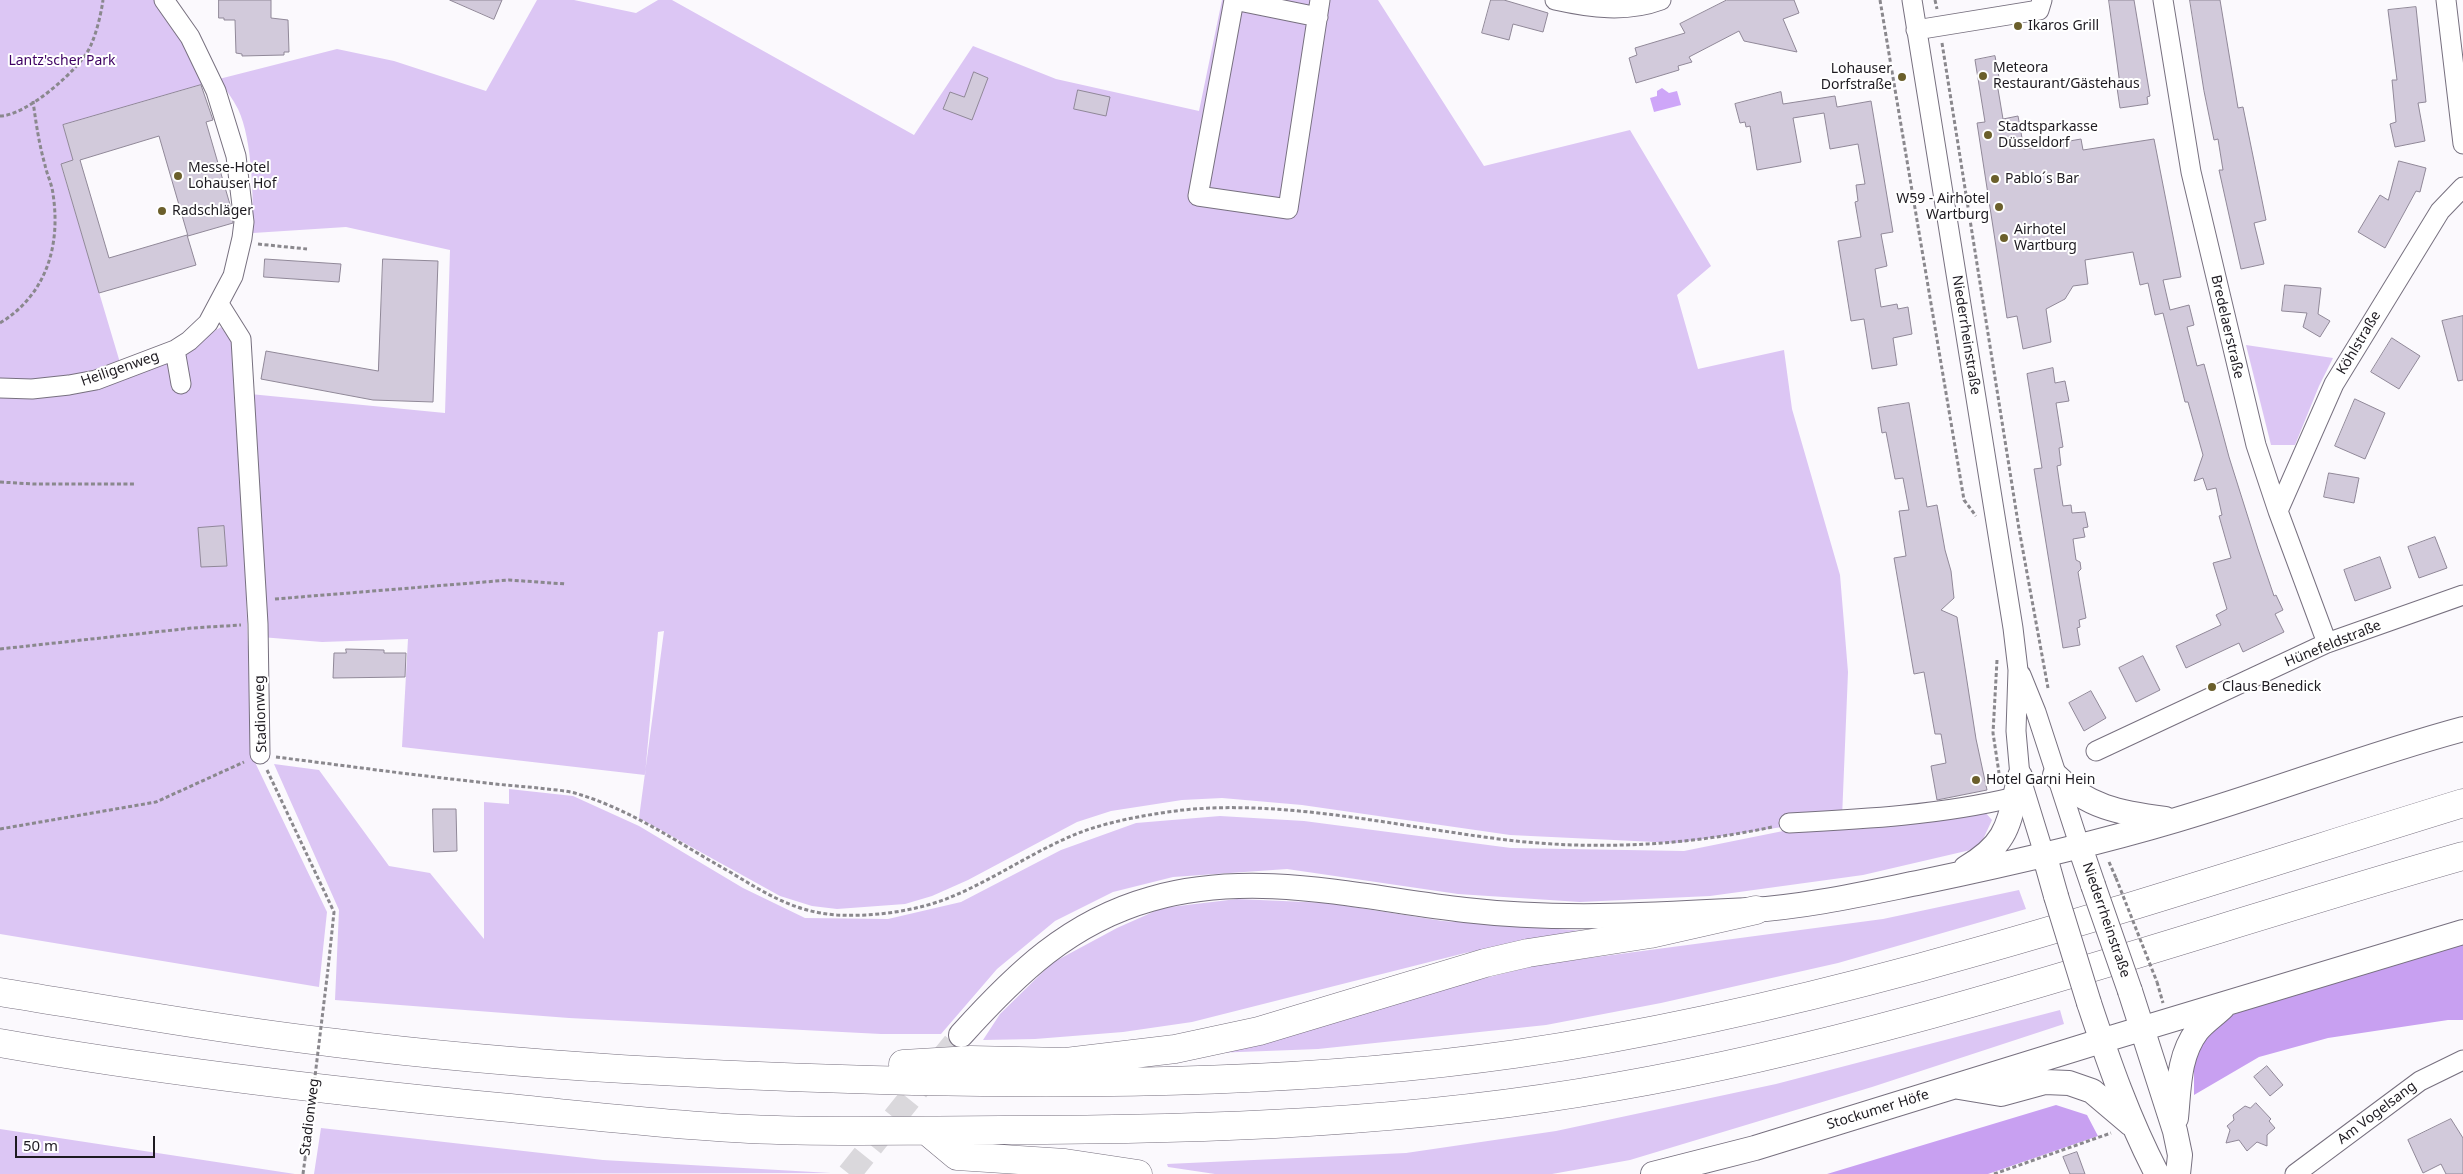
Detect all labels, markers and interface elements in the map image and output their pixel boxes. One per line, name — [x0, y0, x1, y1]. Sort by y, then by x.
place label: Ikaros Grill — [2028, 18, 2099, 34]
marker: Ikaros Grill — [2012, 20, 2024, 32]
park label: Lantz'scher Park — [8, 53, 116, 69]
place label: Meteora Restaurant/Gästehaus — [1993, 60, 2140, 92]
place label: Lohauser Dorfstraße — [1821, 61, 1892, 94]
marker: Meteora Restaurant/Gästehaus — [1977, 70, 1989, 82]
marker: Lohauser Dorfstraße — [1896, 71, 1908, 83]
place label: Stadtsparkasse Düsseldorf — [1998, 119, 2098, 152]
marker: Stadtsparkasse Düsseldorf — [1982, 129, 1994, 141]
place label: Messe-Hotel Lohauser Hof — [188, 160, 277, 192]
marker: Messe-Hotel Lohauser Hof — [172, 170, 184, 182]
place label: Pablo´s Bar — [2005, 171, 2079, 187]
marker: Pablo´s Bar — [1989, 173, 2001, 185]
place label: W59 - Airhotel Wartburg — [1896, 191, 1989, 223]
marker: W59 - Airhotel Wartburg — [1993, 201, 2005, 213]
place label: Radschläger — [172, 203, 253, 219]
marker: Radschläger — [156, 205, 168, 217]
place label: Airhotel Wartburg — [2014, 222, 2077, 254]
marker: Airhotel Wartburg — [1998, 232, 2010, 244]
street label: Bredelaerstraße — [2207, 273, 2247, 381]
street label: Niederrheinstraße — [1948, 274, 1984, 396]
street label: Köhlstraße — [2333, 308, 2385, 378]
street label: Heiligenweg — [79, 348, 161, 390]
street label: Hünefeldstraße — [2282, 617, 2384, 671]
street label: Stadionweg — [251, 675, 271, 753]
place label: Claus Benedick — [2222, 679, 2321, 695]
marker: Claus Benedick — [2206, 681, 2218, 693]
place label: Hotel Garni Hein — [1986, 772, 2095, 788]
marker: Hotel Garni Hein — [1970, 774, 1982, 786]
street label: Niederrheinstraße — [2078, 860, 2134, 980]
street label: Stadionweg — [297, 1078, 323, 1156]
street label: Am Vogelsang — [2334, 1078, 2420, 1148]
street label: Stockumer Höfe — [1825, 1086, 1931, 1134]
scale bar — [18, 1126, 158, 1158]
text: 50 m — [23, 1135, 58, 1155]

